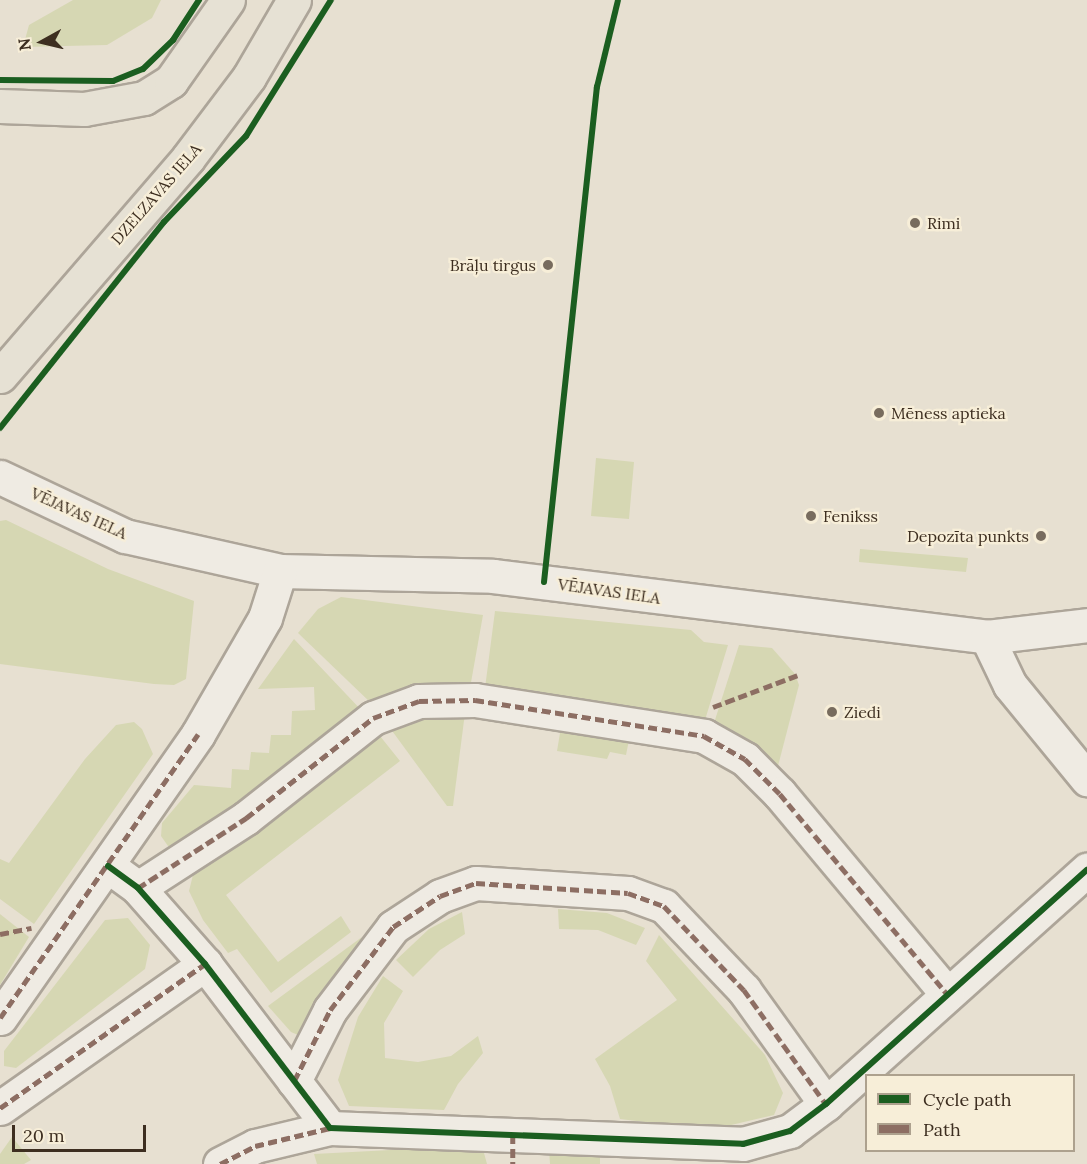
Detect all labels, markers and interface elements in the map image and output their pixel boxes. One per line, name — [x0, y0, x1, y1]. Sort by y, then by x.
north arrow — [12, 12, 72, 72]
text: N — [13, 37, 35, 52]
street label: DZELZAVAS IELA — [107, 139, 205, 249]
place label: Rimi — [927, 213, 960, 233]
marker: Rimi — [908, 216, 922, 230]
place label: Brāļu tirgus — [450, 255, 536, 275]
marker: Brāļu tirgus — [541, 258, 555, 272]
place label: Mēness aptieka — [891, 403, 1006, 423]
marker: Mēness aptieka — [872, 406, 886, 420]
street label: VĒJAVAS IELA — [28, 483, 130, 543]
place label: Fenikss — [823, 506, 878, 526]
marker: Fenikss — [804, 509, 818, 523]
place label: Depozīta punkts — [907, 526, 1029, 546]
marker: Depozīta punkts — [1034, 529, 1048, 543]
street label: VĒJAVAS IELA — [557, 574, 661, 608]
place label: Ziedi — [844, 702, 881, 722]
marker: Ziedi — [825, 705, 839, 719]
legend — [865, 1074, 1075, 1152]
text: Cycle path — [923, 1088, 1012, 1111]
scale bar — [15, 1113, 148, 1151]
text: Path — [923, 1118, 961, 1141]
text: 20 m — [23, 1124, 65, 1147]

